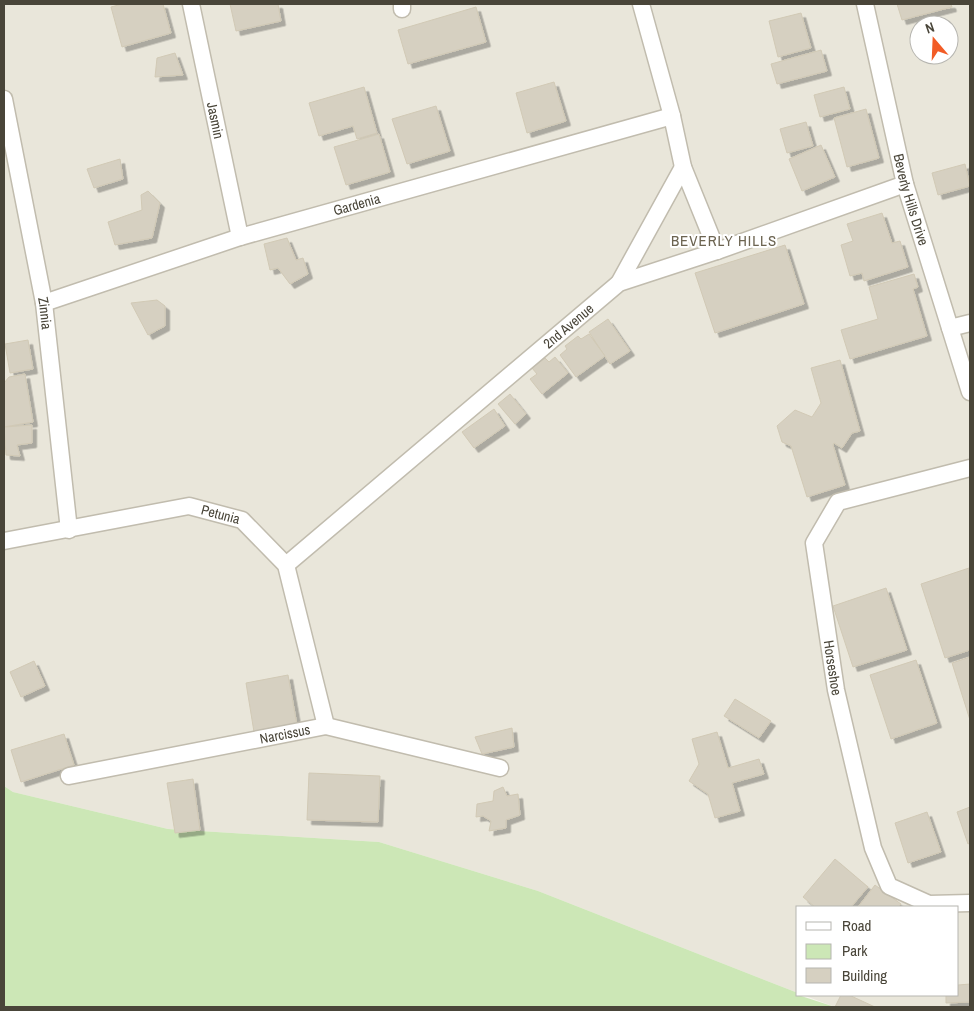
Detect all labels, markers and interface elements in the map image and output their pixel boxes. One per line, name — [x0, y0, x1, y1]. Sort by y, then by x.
north arrow — [909, 15, 959, 65]
text: N — [923, 18, 937, 38]
street label: Jasmin — [203, 100, 228, 140]
street label: Beverly Hills Drive — [890, 152, 933, 248]
street label: Gardenia — [331, 189, 383, 219]
district label: BEVERLY HILLS — [671, 230, 777, 251]
street label: Zinnia — [34, 295, 56, 331]
street label: 2nd Avenue — [539, 299, 597, 352]
street label: Petunia — [199, 501, 243, 528]
street label: Horseshoe — [820, 639, 846, 697]
street label: Narcissus — [258, 720, 312, 748]
legend — [796, 906, 959, 996]
text: Road — [842, 915, 871, 936]
text: Park — [842, 940, 868, 961]
text: Building — [842, 965, 887, 986]

